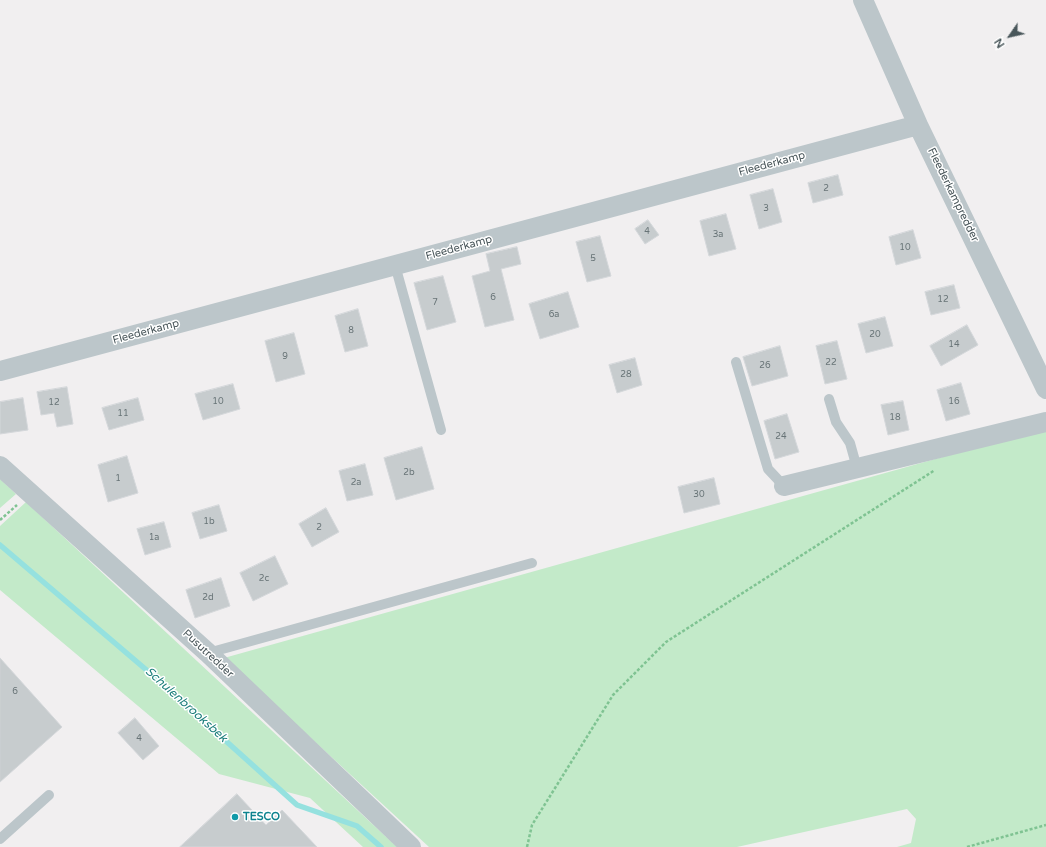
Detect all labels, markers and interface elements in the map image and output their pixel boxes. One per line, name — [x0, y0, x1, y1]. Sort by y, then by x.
north arrow — [990, 16, 1030, 56]
text: N — [992, 36, 1007, 50]
street label: Fleederkampredder — [925, 146, 981, 244]
street label: Fleederkamp — [737, 149, 807, 179]
house number: 2 — [823, 184, 829, 194]
house number: 3 — [763, 204, 769, 214]
house number: 4 — [644, 227, 650, 237]
house number: 3a — [713, 230, 723, 240]
street label: Fleederkamp — [424, 233, 494, 263]
house number: 10 — [899, 243, 911, 253]
house number: 5 — [590, 254, 596, 264]
house number: 6 — [490, 293, 496, 303]
house number: 12 — [937, 295, 949, 305]
house number: 7 — [432, 298, 438, 308]
house number: 6a — [549, 310, 559, 320]
street label: Fleederkamp — [111, 317, 181, 347]
house number: 8 — [348, 326, 354, 336]
house number: 20 — [869, 330, 881, 340]
house number: 14 — [948, 340, 960, 350]
house number: 9 — [282, 352, 288, 362]
house number: 22 — [825, 358, 837, 368]
house number: 26 — [759, 361, 771, 371]
house number: 28 — [620, 370, 632, 380]
house number: 10 — [212, 397, 224, 407]
house number: 16 — [948, 397, 960, 407]
house number: 12 — [48, 398, 60, 408]
house number: 11 — [117, 409, 129, 419]
house number: 18 — [889, 413, 901, 423]
house number: 24 — [775, 432, 787, 442]
house number: 2b — [403, 468, 415, 478]
house number: 1 — [115, 474, 121, 484]
house number: 2a — [351, 478, 361, 488]
house number: 30 — [693, 490, 705, 500]
house number: 1b — [203, 517, 215, 527]
house number: 2 — [316, 523, 322, 533]
house number: 1a — [149, 533, 159, 543]
house number: 2c — [259, 574, 269, 584]
house number: 2d — [202, 593, 214, 603]
street label: Pusutredder — [180, 627, 236, 681]
water label: Schulenbrooksbek — [142, 664, 230, 746]
house number: 6 — [12, 687, 18, 697]
house number: 4 — [136, 734, 142, 744]
place label: TESCO — [243, 810, 280, 824]
marker: TESCO — [230, 812, 240, 822]

